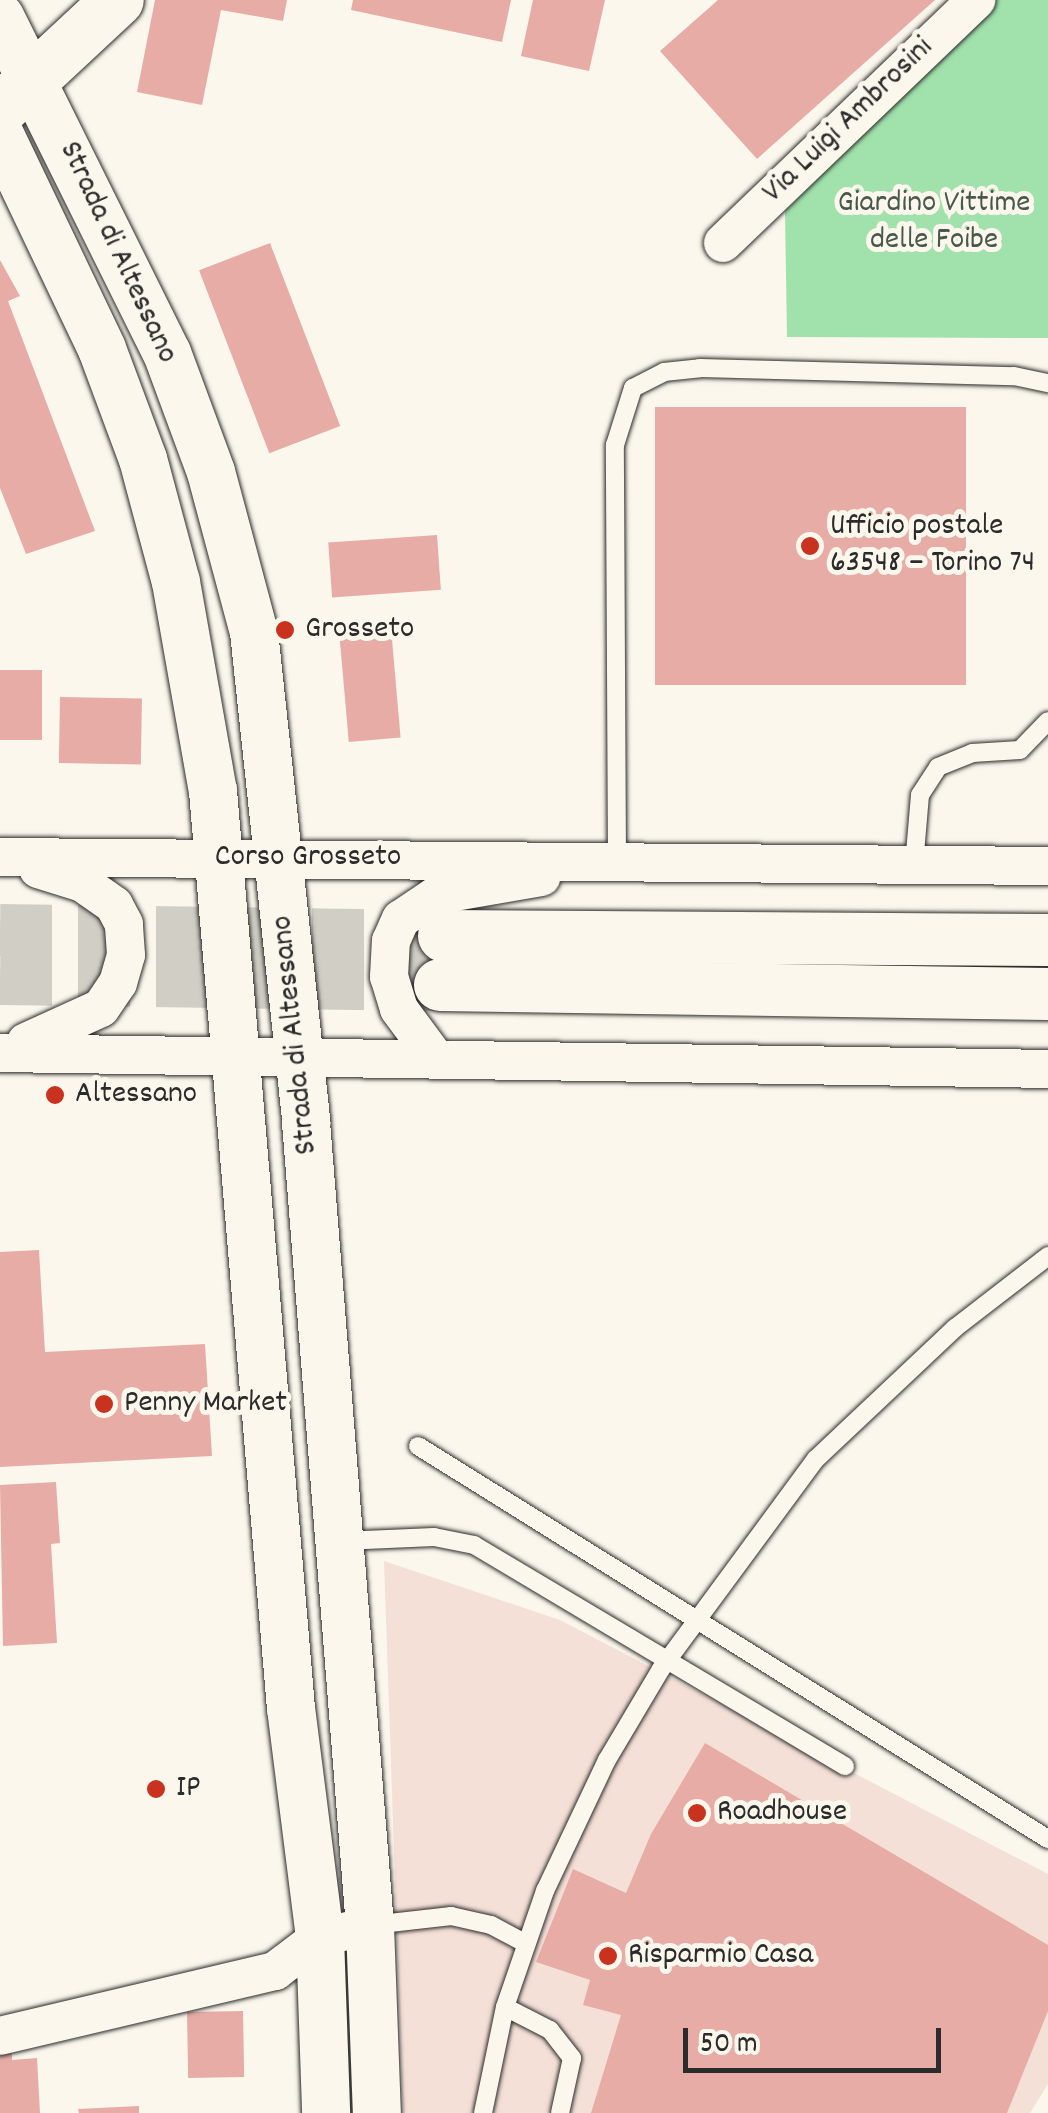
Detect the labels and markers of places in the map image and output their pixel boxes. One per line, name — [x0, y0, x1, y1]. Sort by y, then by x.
place label: Ufficio postale 63548 – Torino 74 — [830, 509, 1035, 584]
marker: Ufficio postale 63548 – Torino 74 — [799, 535, 821, 557]
place label: Grosseto — [305, 611, 414, 649]
marker: Grosseto — [274, 619, 296, 641]
place label: Altessano — [75, 1076, 197, 1114]
marker: Altessano — [44, 1084, 66, 1106]
place label: Penny Market — [124, 1385, 287, 1423]
marker: Penny Market — [93, 1393, 115, 1415]
place label: IP — [176, 1770, 200, 1808]
marker: IP — [145, 1778, 167, 1800]
place label: Roadhouse — [717, 1794, 847, 1832]
marker: Roadhouse — [686, 1802, 708, 1824]
place label: Risparmio Casa — [628, 1937, 813, 1975]
marker: Risparmio Casa — [597, 1945, 619, 1967]

